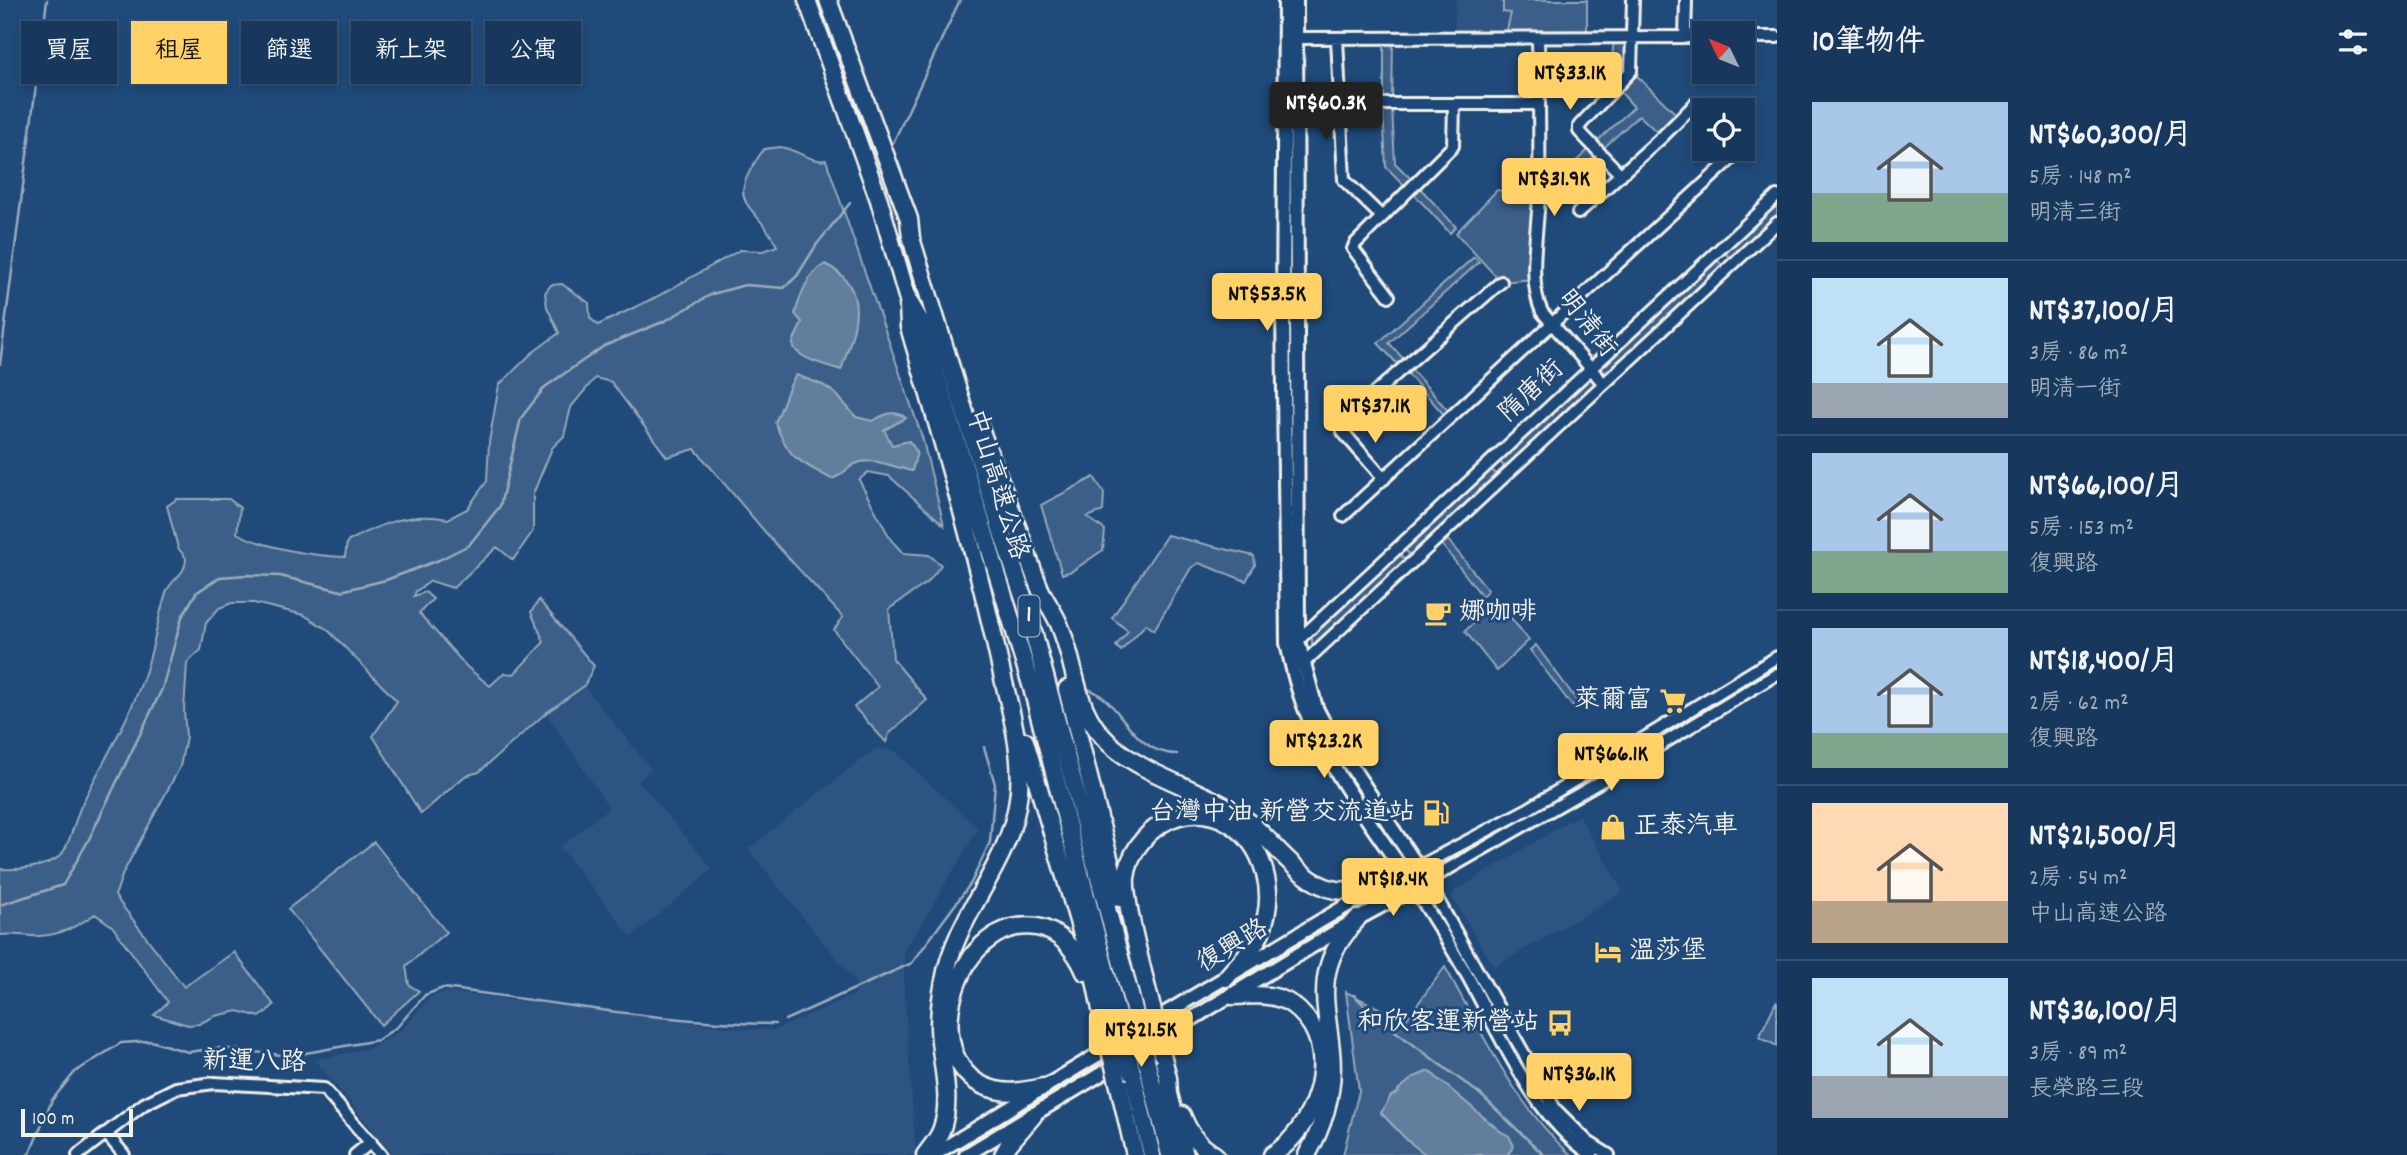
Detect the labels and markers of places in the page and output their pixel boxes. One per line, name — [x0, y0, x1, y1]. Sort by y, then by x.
pin: NT$33.1K — [1498, 52, 1642, 112]
pin: NT$60.3K — [1254, 82, 1398, 142]
pin: NT$31.9K — [1482, 158, 1626, 218]
pin: NT$53.5K — [1195, 274, 1339, 333]
pin: NT$37.1K — [1303, 386, 1447, 445]
place label: 娜咖啡 — [1459, 595, 1537, 632]
cafe icon: 娜咖啡 — [1423, 598, 1453, 628]
place label: 萊爾富 — [1574, 683, 1652, 720]
supermarket icon: 萊爾富 — [1658, 686, 1688, 716]
pin: NT$23.2K — [1252, 720, 1396, 780]
pin: NT$66.1K — [1539, 734, 1683, 793]
place label: 台灣中油 新營交流道站 — [1149, 795, 1415, 832]
fuel station icon: 台灣中油 新營交流道站 — [1421, 798, 1451, 828]
place label: 正泰汽車 — [1634, 809, 1738, 846]
shop icon: 正泰汽車 — [1598, 812, 1628, 842]
pin: NT$18.4K — [1321, 858, 1465, 918]
place label: 溫莎堡 — [1629, 934, 1707, 971]
hotel icon: 溫莎堡 — [1593, 937, 1623, 967]
place label: 和欣客運新營站 — [1357, 1005, 1539, 1042]
bus stop icon: 和欣客運新營站 — [1545, 1008, 1575, 1038]
pin: NT$21.5K — [1069, 1010, 1213, 1069]
pin: NT$36.1K — [1507, 1054, 1651, 1113]

